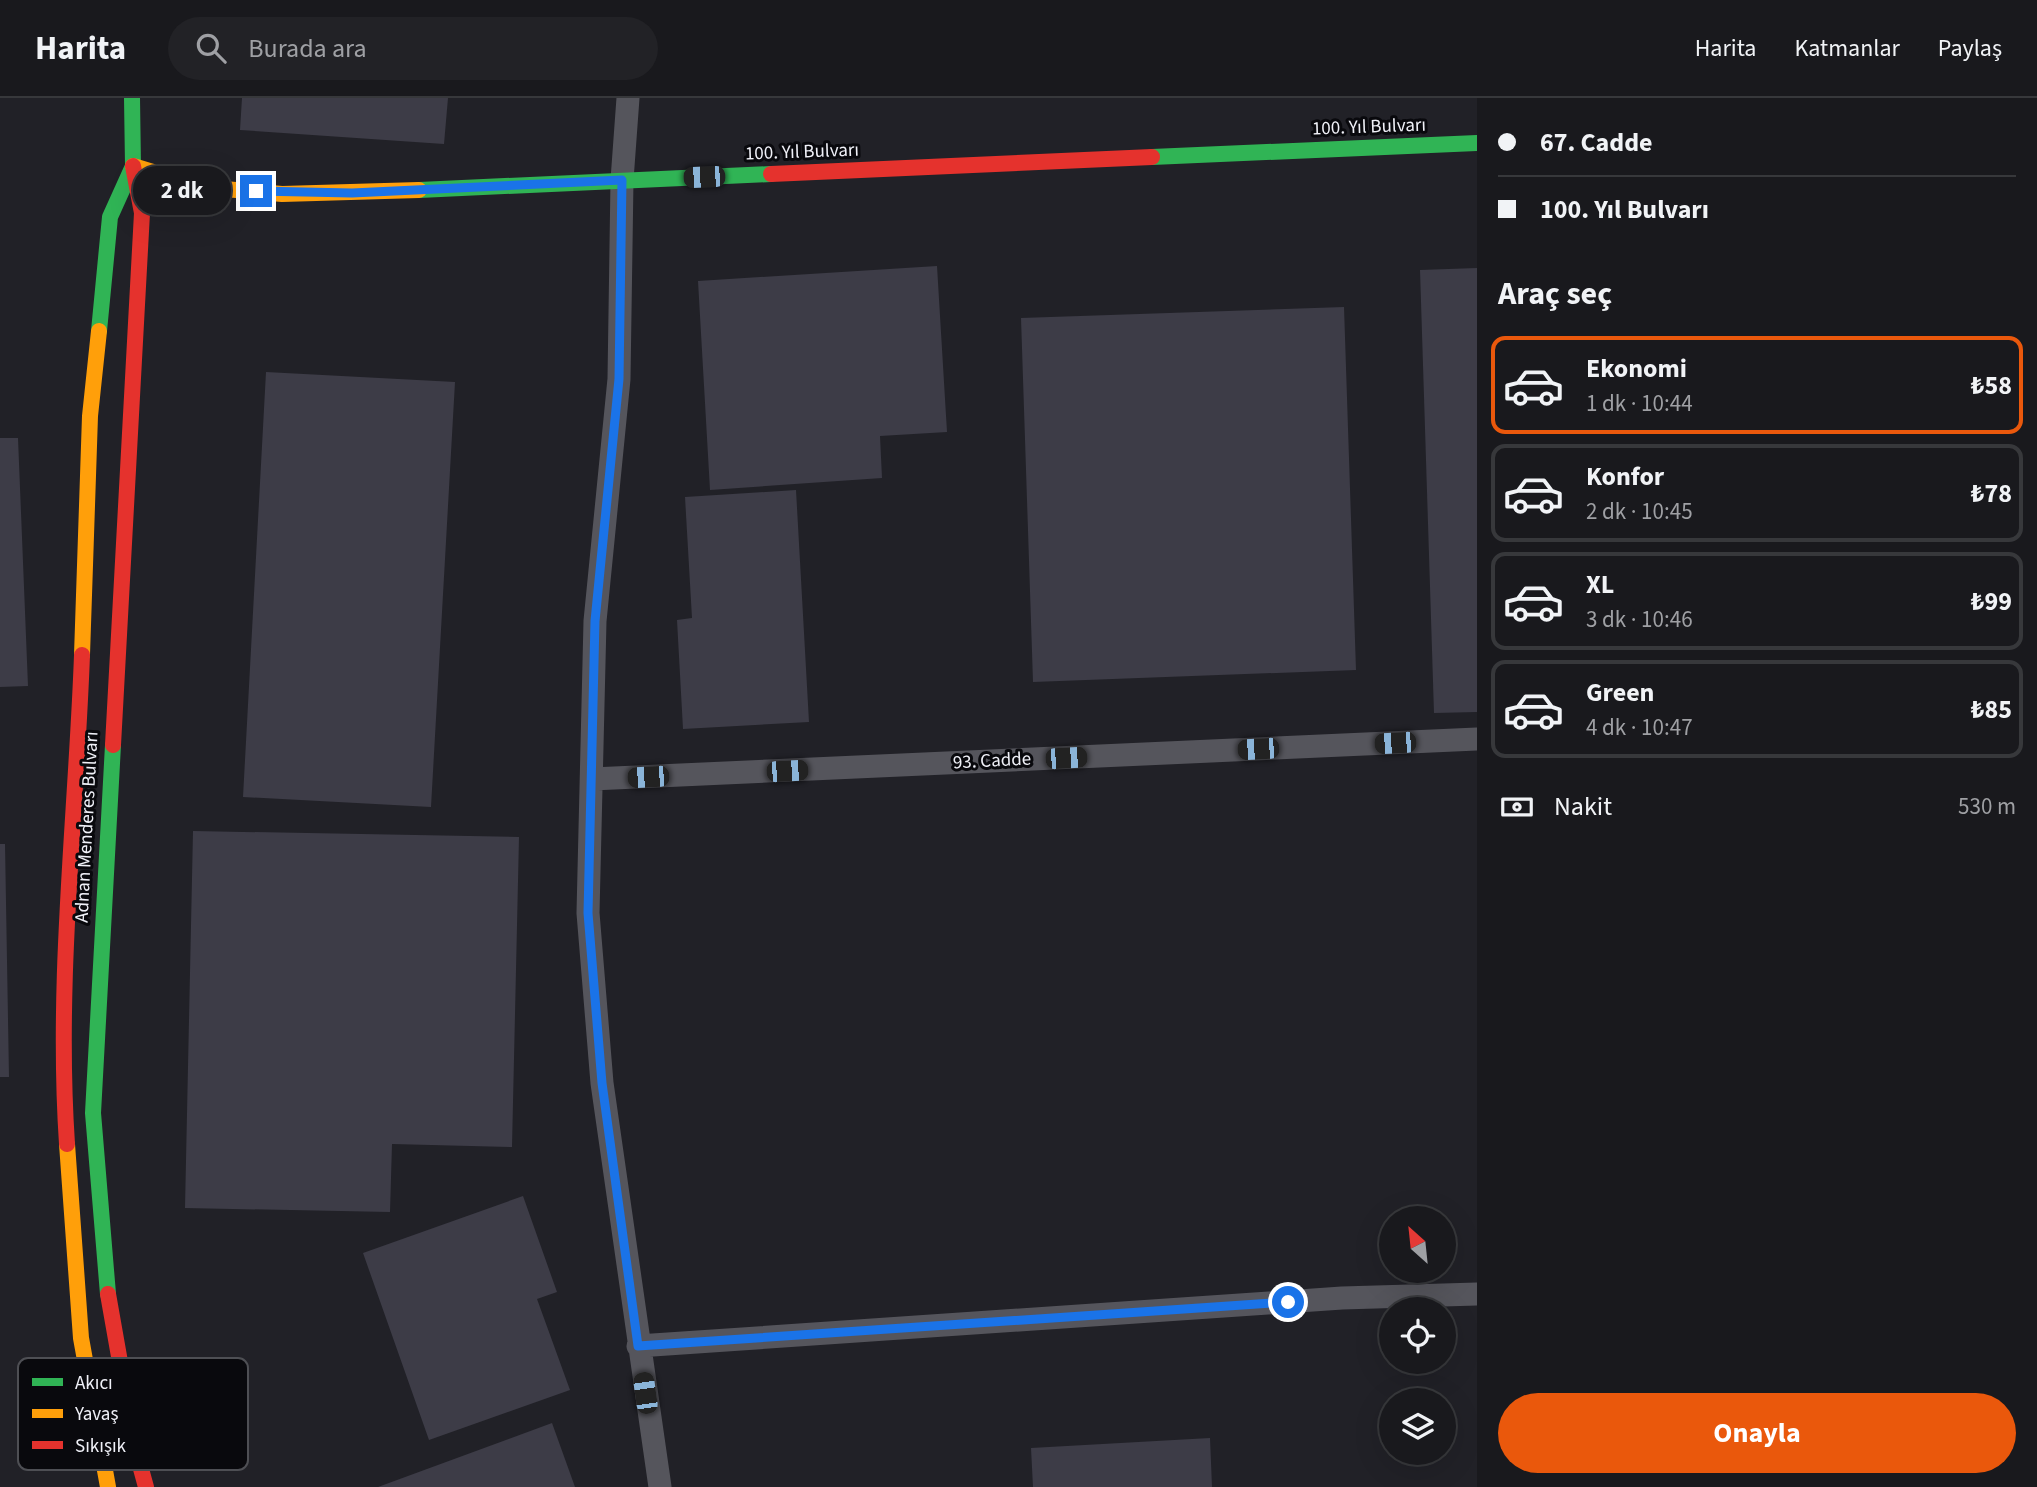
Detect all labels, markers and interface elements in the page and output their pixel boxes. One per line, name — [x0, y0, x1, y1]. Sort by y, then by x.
search box — [168, 17, 658, 80]
text: Harita — [35, 25, 126, 72]
icon: search — [192, 29, 230, 67]
text: Burada ara — [248, 30, 367, 67]
text: Harita — [1695, 31, 1756, 66]
text: Katmanlar — [1794, 31, 1900, 66]
text: Paylaş — [1938, 31, 2002, 66]
street label: 100. Yıl Bulvarı — [1311, 112, 1427, 142]
text: 67. Cadde — [1540, 124, 1653, 161]
street label: 100. Yıl Bulvarı — [744, 137, 860, 167]
callout: 2 dk — [134, 166, 232, 216]
car — [683, 166, 726, 188]
text: 2 dk — [161, 174, 203, 207]
route end — [240, 175, 272, 207]
text: 100. Yıl Bulvarı — [1540, 191, 1709, 228]
text: Araç seç — [1498, 271, 1612, 317]
text: Ekonomi — [1586, 350, 1687, 387]
icon: car — [1502, 354, 1565, 417]
text: ₺58 — [1971, 367, 2012, 404]
text: 1 dk · 10:44 — [1586, 387, 1693, 420]
text: Konfor — [1586, 458, 1664, 495]
icon: car — [1502, 462, 1565, 525]
text: ₺78 — [1971, 475, 2012, 512]
text: 2 dk · 10:45 — [1586, 495, 1693, 528]
text: XL — [1586, 566, 1614, 603]
icon: car — [1502, 570, 1565, 633]
text: ₺99 — [1971, 583, 2012, 620]
text: 3 dk · 10:46 — [1586, 603, 1693, 636]
text: Green — [1586, 674, 1654, 711]
icon: car — [1502, 678, 1565, 741]
text: ₺85 — [1971, 691, 2012, 728]
text: 4 dk · 10:47 — [1586, 711, 1693, 744]
street label: Adnan Menderes Bulvarı — [68, 730, 106, 924]
car — [1374, 731, 1417, 755]
car — [1237, 737, 1280, 761]
street label: 93. Cadde — [952, 745, 1032, 777]
car — [1045, 746, 1088, 770]
car — [766, 759, 809, 783]
car — [627, 765, 670, 789]
icon: cash — [1498, 788, 1536, 826]
text: Nakit — [1554, 788, 1612, 825]
text: 530 m — [1958, 790, 2016, 823]
north arrow — [1379, 1206, 1456, 1283]
map controls — [1379, 1206, 1456, 1465]
route start — [1272, 1286, 1304, 1318]
button: locate — [1379, 1297, 1456, 1374]
legend — [18, 1358, 248, 1470]
text: Akıcı — [75, 1370, 113, 1397]
car — [632, 1371, 659, 1415]
button: layers — [1379, 1388, 1456, 1465]
button: Onayla — [1498, 1393, 2016, 1473]
text: Yavaş — [74, 1401, 118, 1428]
text: Sıkışık — [75, 1433, 127, 1460]

